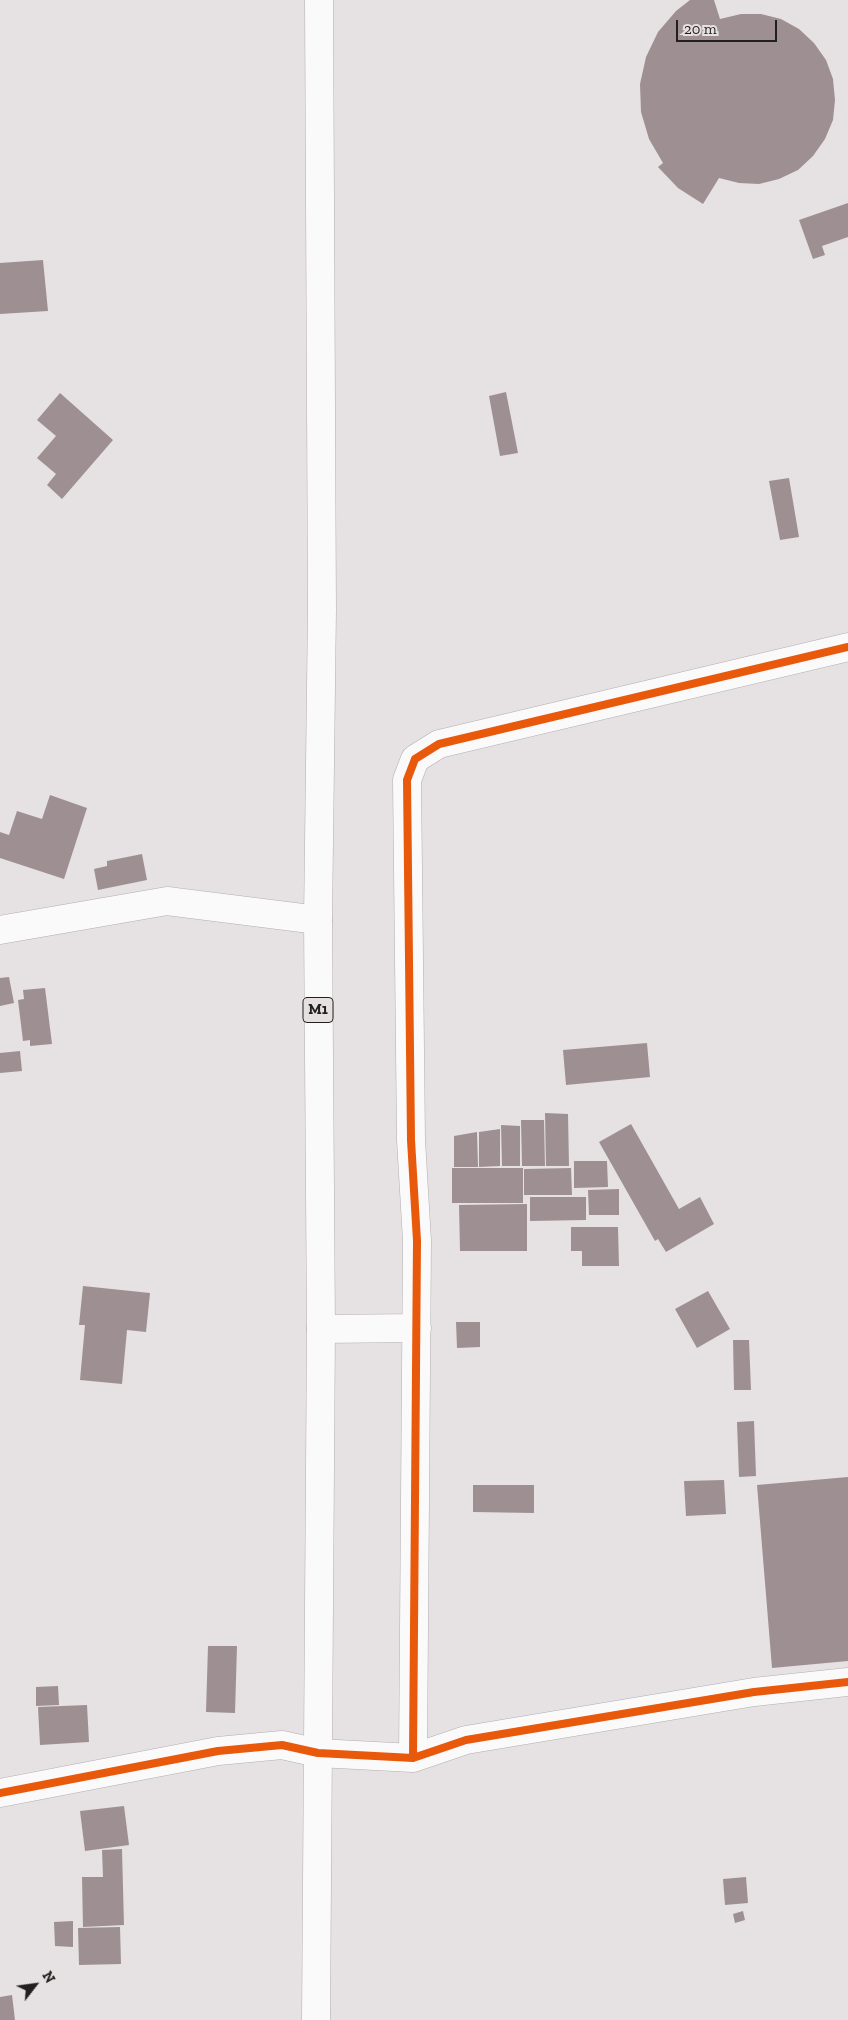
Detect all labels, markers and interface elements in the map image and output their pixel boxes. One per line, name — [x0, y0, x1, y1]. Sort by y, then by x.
scale bar — [678, 10, 779, 42]
text: 20 m — [684, 20, 717, 38]
road number: M1 — [303, 998, 333, 1022]
north arrow — [10, 1960, 60, 2010]
text: N — [38, 1968, 58, 1986]

